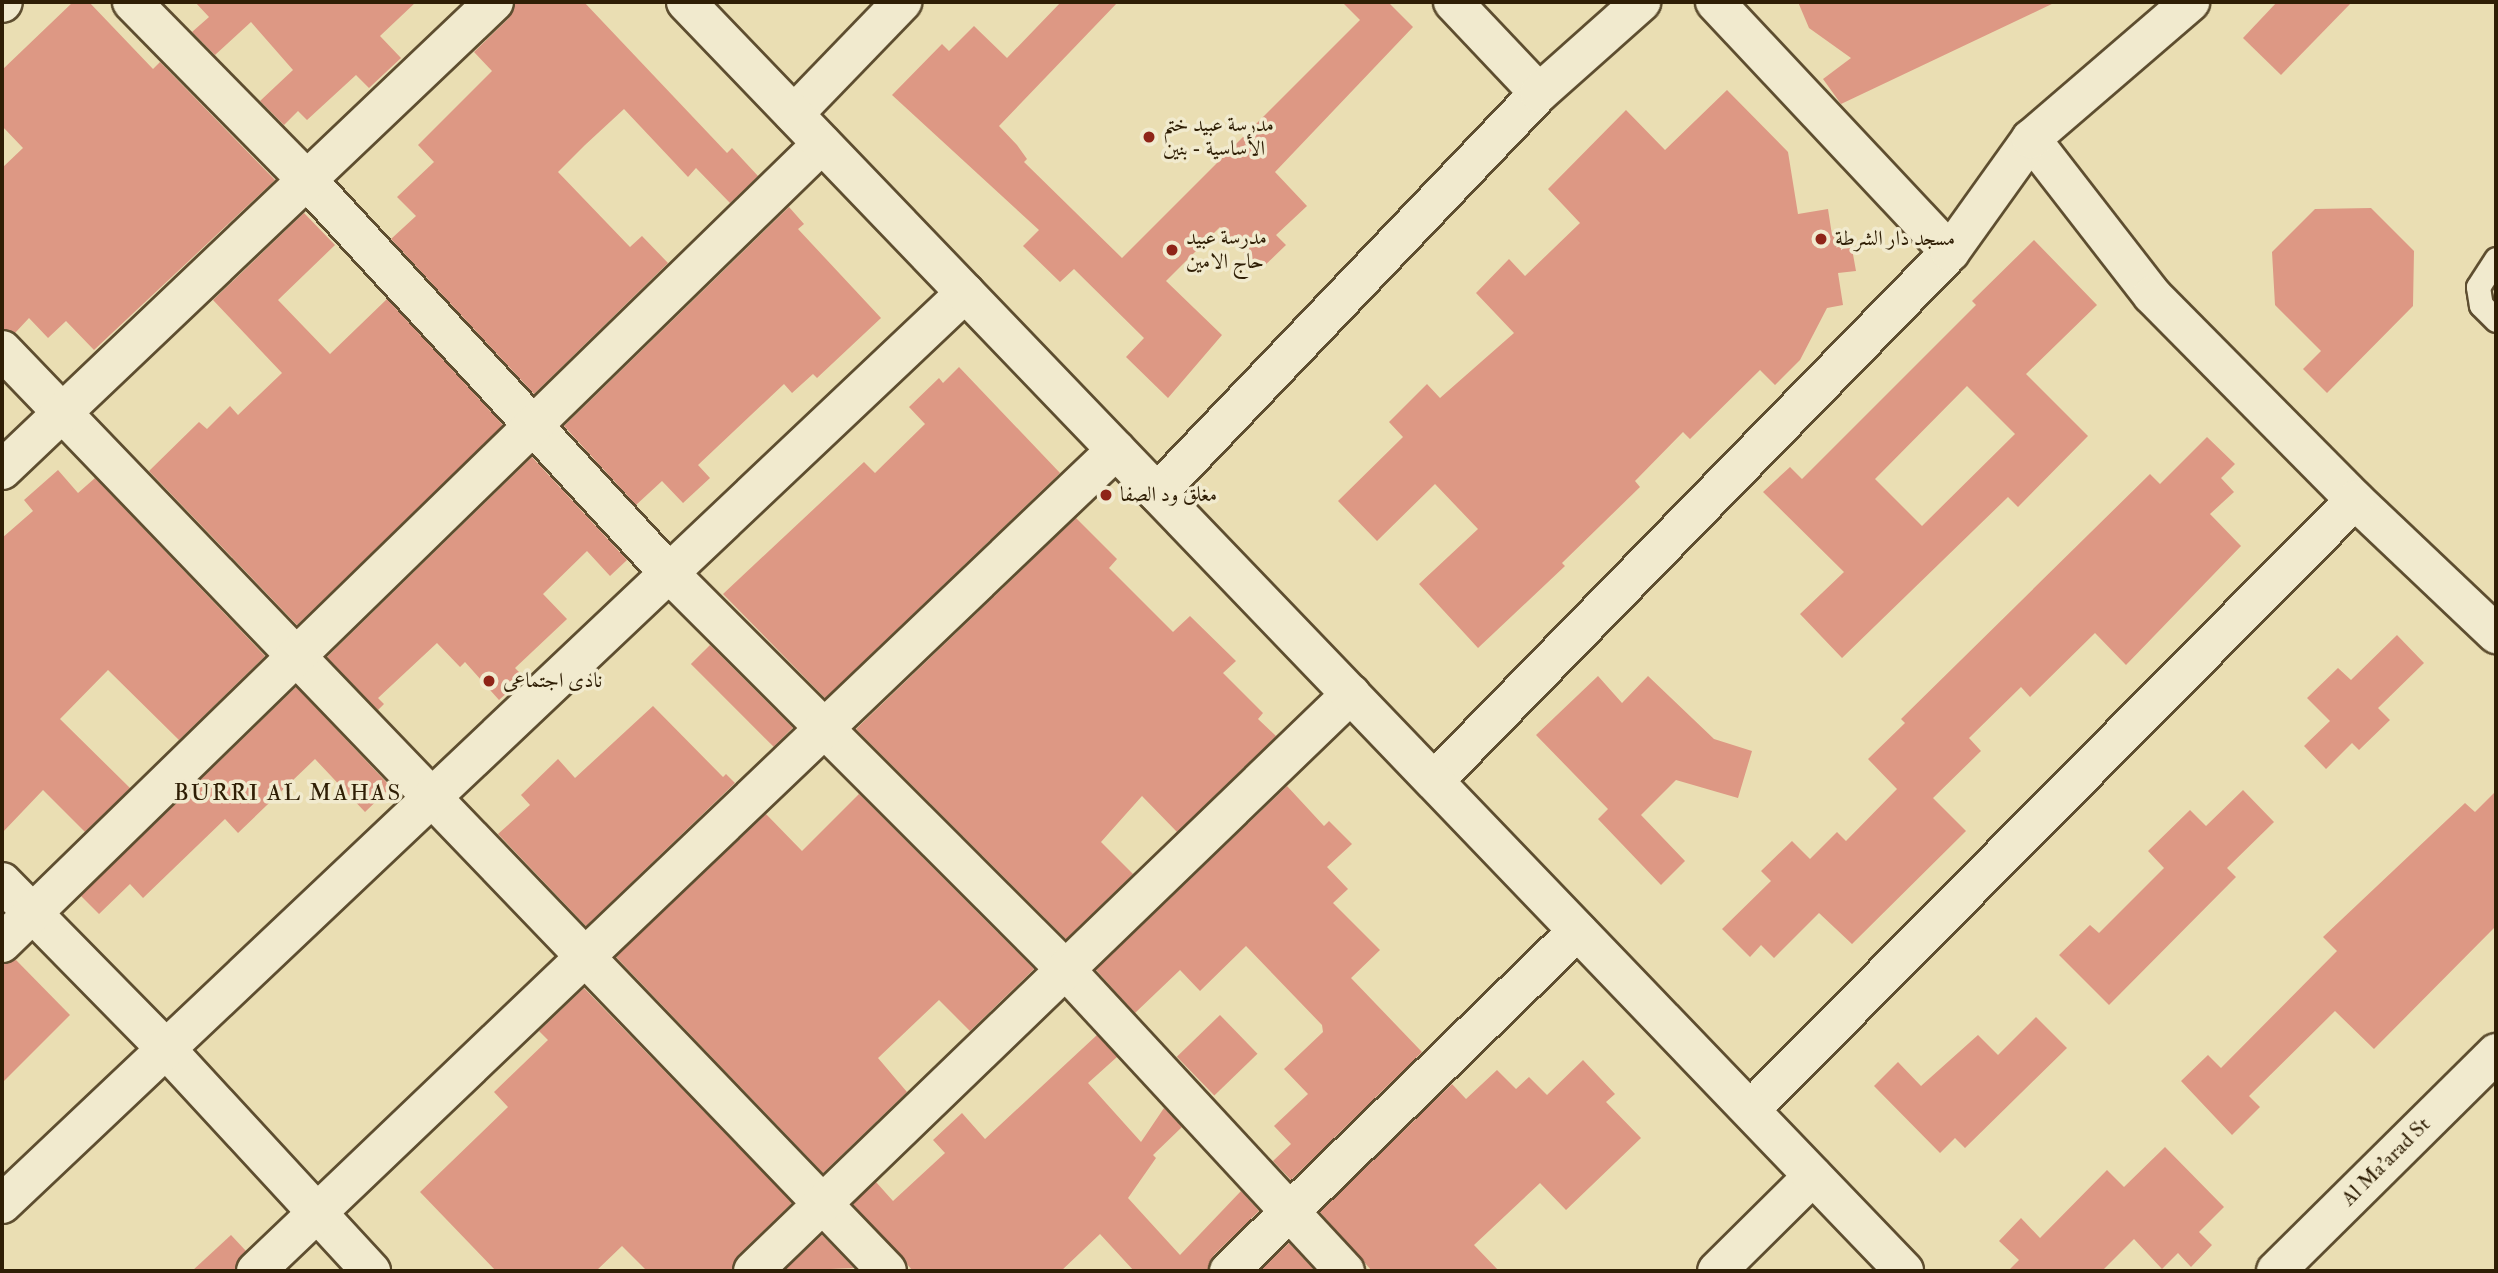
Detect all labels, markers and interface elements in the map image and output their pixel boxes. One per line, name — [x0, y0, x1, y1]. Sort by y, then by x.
place label: مدرسة عبيد ختم الأساسية - بنين — [1163, 112, 1274, 162]
marker: مدرسة عبيد ختم الأساسية - بنين — [1141, 129, 1157, 145]
place label: مدرسة عبيد حاج الامين — [1186, 225, 1267, 275]
place label: مسجد دار الشرطة — [1835, 226, 1955, 252]
marker: مسجد دار الشرطة — [1813, 231, 1829, 247]
marker: مدرسة عبيد حاج الامين — [1164, 242, 1180, 258]
place label: مغلق ود الصفا — [1120, 482, 1217, 508]
marker: مغلق ود الصفا — [1098, 487, 1114, 503]
place label: نادى اجتماعى — [503, 668, 602, 694]
marker: نادى اجتماعى — [481, 673, 497, 689]
district label: BURRI AL MAHAS — [176, 779, 400, 807]
street label: Al Ma'arad St — [2336, 1112, 2436, 1212]

